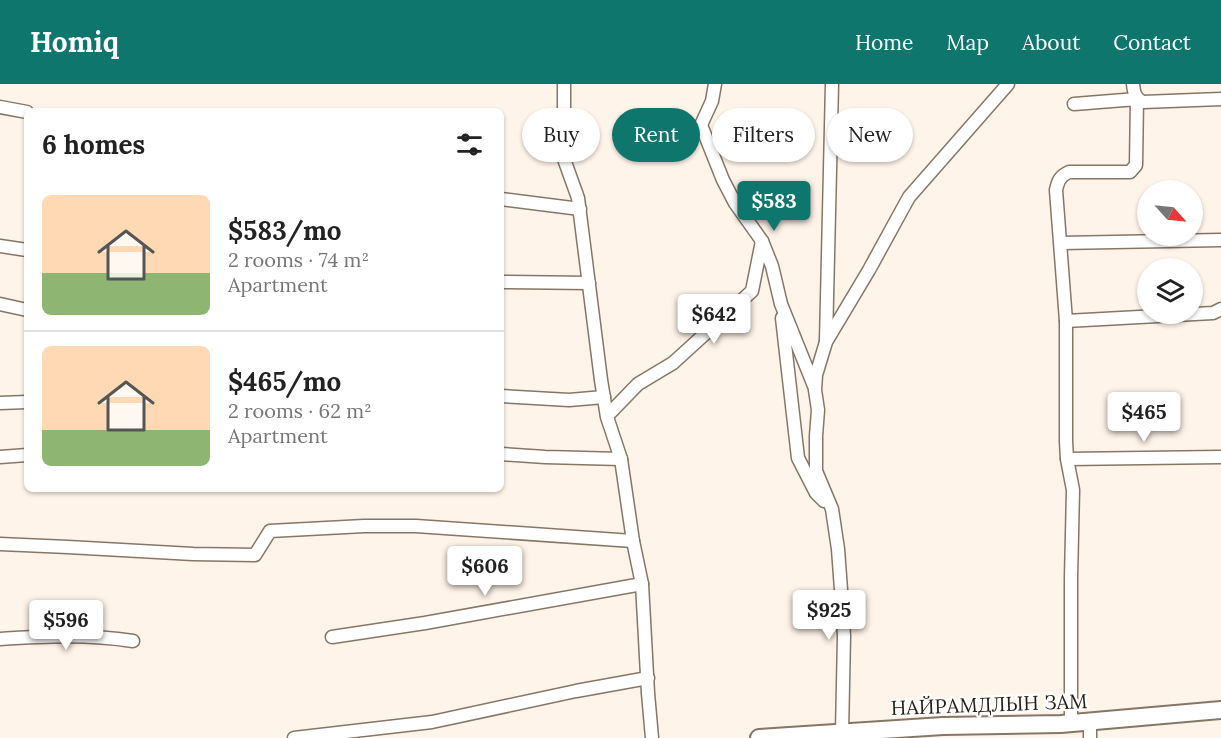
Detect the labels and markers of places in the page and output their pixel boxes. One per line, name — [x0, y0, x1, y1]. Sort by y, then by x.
pin: $583 — [738, 181, 810, 232]
pin: $642 — [678, 294, 750, 345]
pin: $465 — [1108, 392, 1180, 443]
pin: $606 — [449, 546, 521, 597]
pin: $925 — [793, 590, 865, 641]
pin: $596 — [30, 600, 102, 651]

